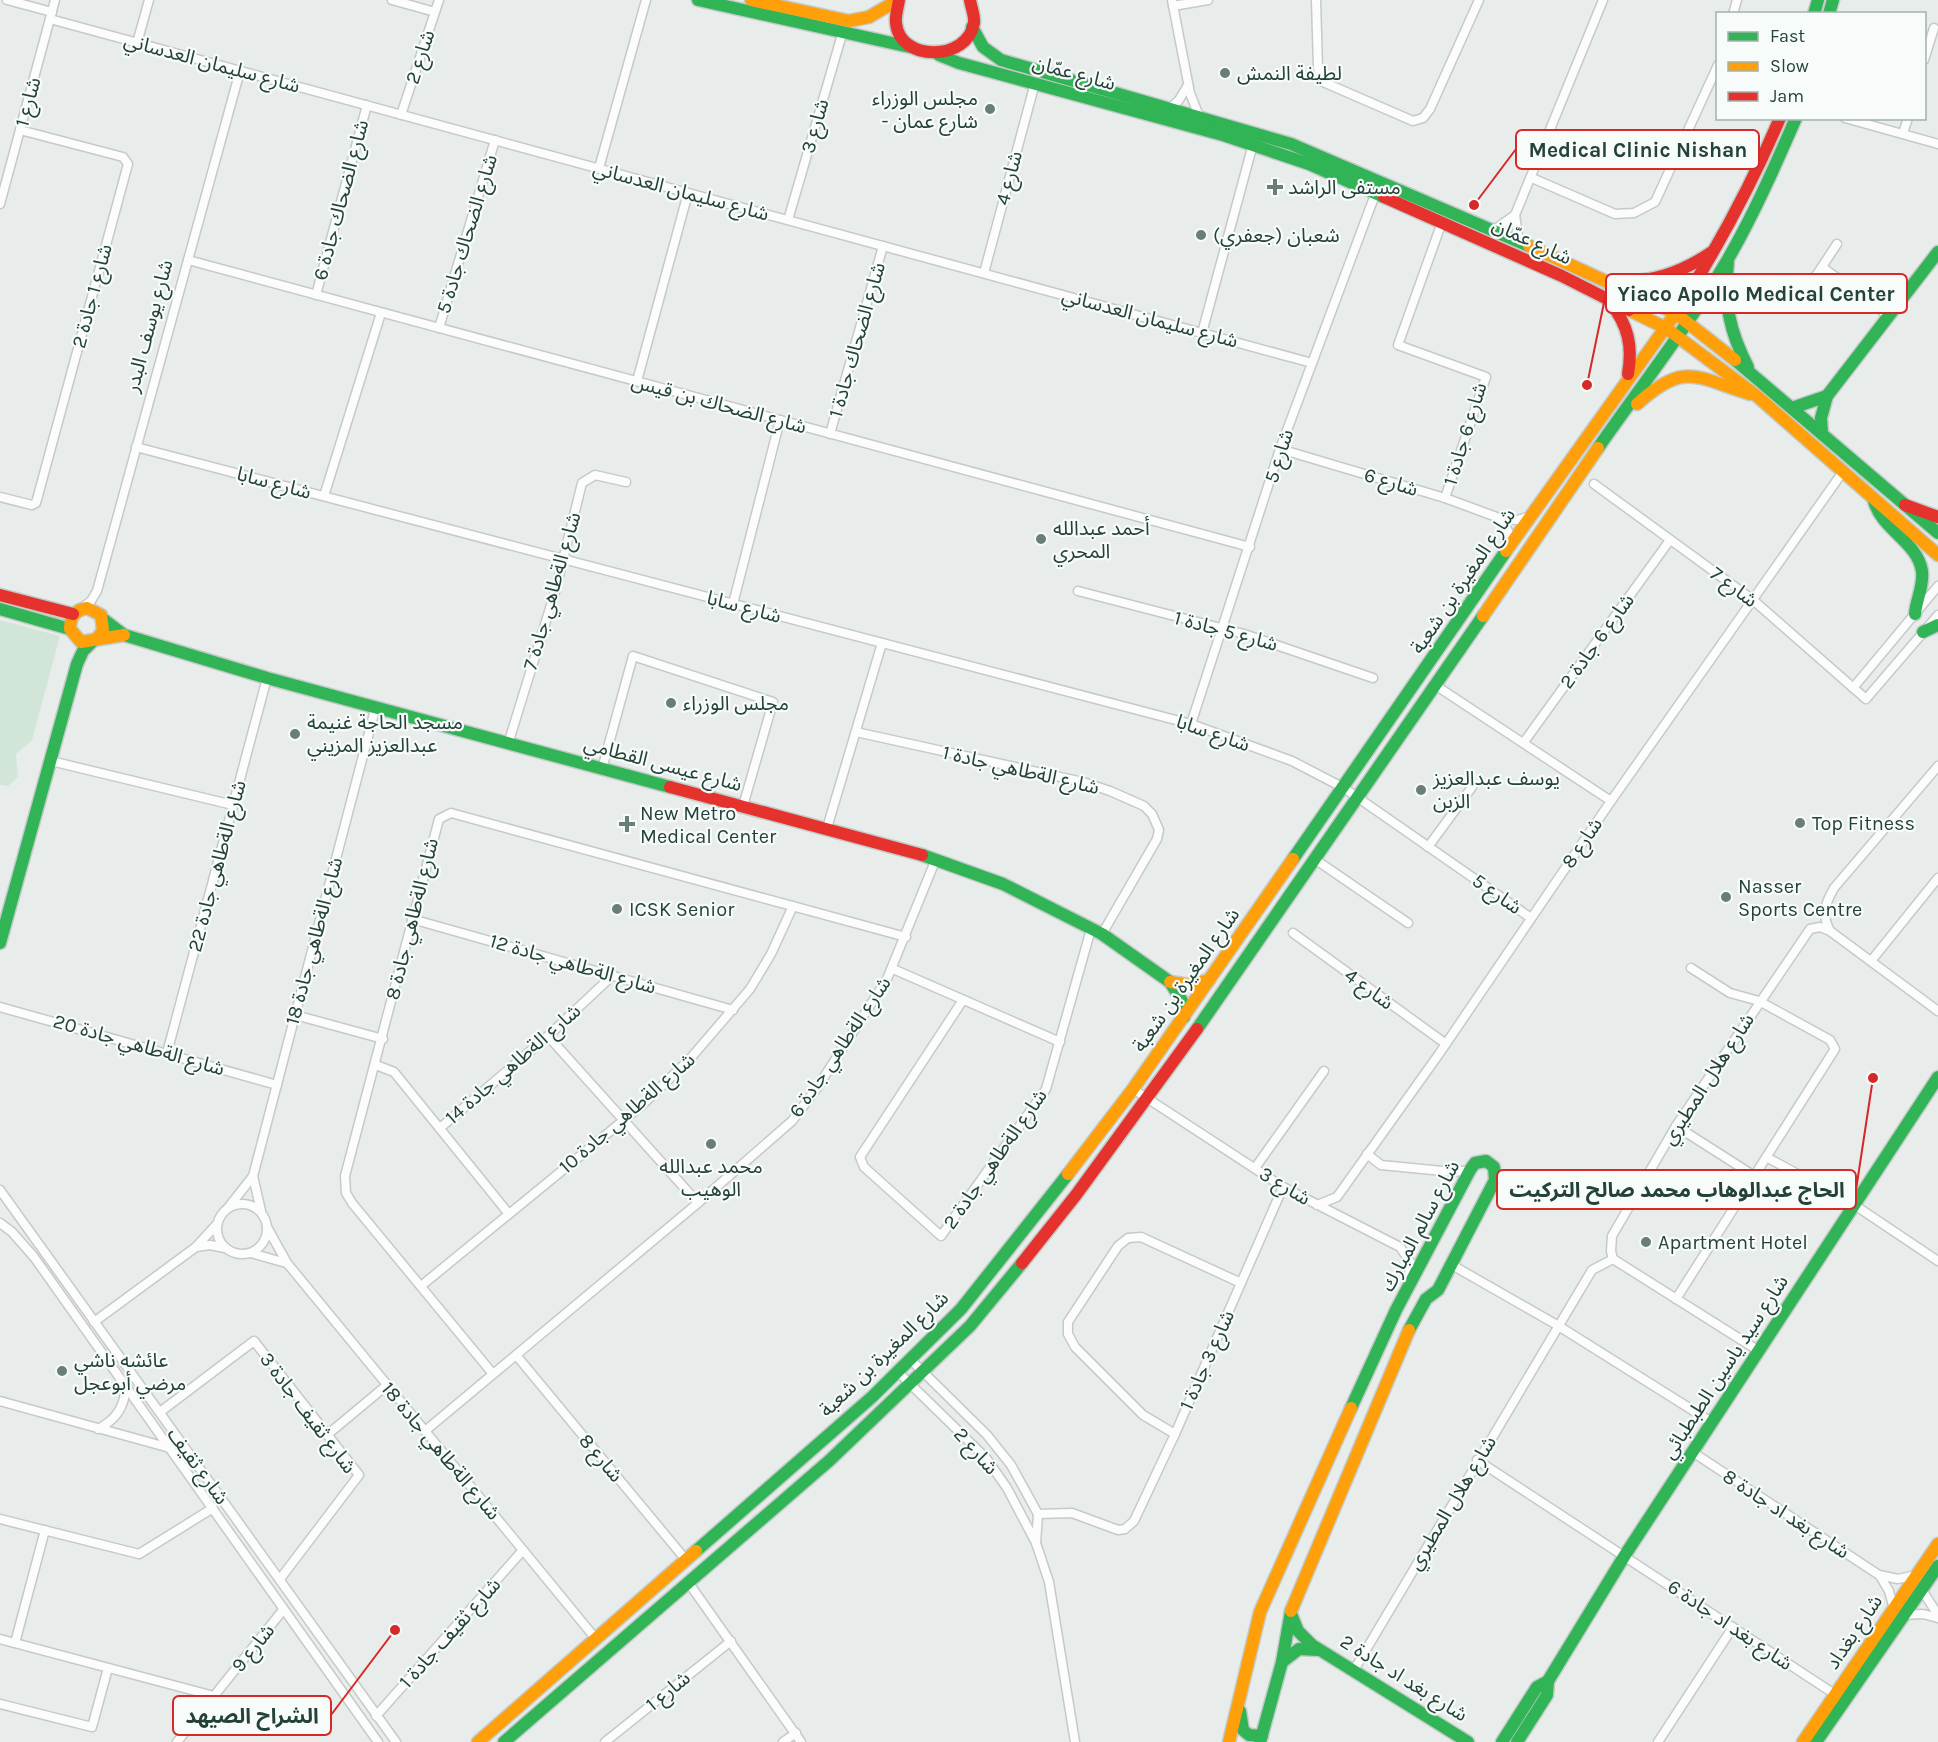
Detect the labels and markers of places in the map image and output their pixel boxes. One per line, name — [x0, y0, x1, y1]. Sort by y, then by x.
place label: لطيفة النمش — [1237, 62, 1342, 85]
marker: لطيفة النمش — [1218, 66, 1232, 80]
place label: مجلس الوزراء - شارع عمان — [872, 87, 978, 136]
marker: مجلس الوزراء - شارع عمان — [983, 102, 997, 116]
callout: Medical Clinic Nishan — [1516, 130, 1759, 169]
place label: مستفى الراشد — [1288, 176, 1401, 199]
marker: مستفى الراشد — [1266, 178, 1284, 196]
place label: شعبان (جعفري) — [1213, 224, 1340, 250]
marker: شعبان (جعفري) — [1194, 228, 1208, 242]
callout: Yiaco Apollo Medical Center — [1606, 274, 1907, 313]
place label: أحمد عبدالله المحري — [1053, 516, 1150, 566]
marker: أحمد عبدالله المحري — [1034, 532, 1048, 546]
place label: مجلس الوزراء — [683, 692, 789, 715]
marker: مجلس الوزراء — [664, 696, 678, 710]
place label: مسجد الحاجة غنيمة عبدالعزيز المزيني — [307, 711, 463, 760]
marker: مسجد الحاجة غنيمة عبدالعزيز المزيني — [288, 727, 302, 741]
place label: يوسف عبدالعزيز الزبن — [1432, 767, 1560, 813]
marker: يوسف عبدالعزيز الزبن — [1414, 783, 1428, 797]
place label: New Metro Medical Center — [640, 802, 777, 848]
place label: Top Fitness — [1812, 812, 1915, 835]
marker: New Metro Medical Center — [618, 815, 636, 833]
marker: Top Fitness — [1793, 816, 1807, 830]
place label: Nasser Sports Centre — [1738, 875, 1862, 921]
marker: Nasser Sports Centre — [1719, 890, 1733, 904]
place label: ICSK Senior — [629, 898, 735, 921]
marker: ICSK Senior — [610, 902, 624, 916]
marker: محمد عبدالله الوهيب — [704, 1137, 718, 1151]
place label: محمد عبدالله الوهيب — [659, 1155, 763, 1201]
callout: الحاج عبدالوهاب محمد صالح التركيت — [1497, 1170, 1856, 1209]
place label: Apartment Hotel — [1658, 1231, 1808, 1254]
marker: Apartment Hotel — [1639, 1235, 1653, 1249]
place label: عائشه ناشي مرضي أبوعجل — [74, 1349, 186, 1398]
marker: عائشه ناشي مرضي أبوعجل — [55, 1364, 69, 1378]
callout: الشراح الصيهد — [173, 1696, 331, 1735]

